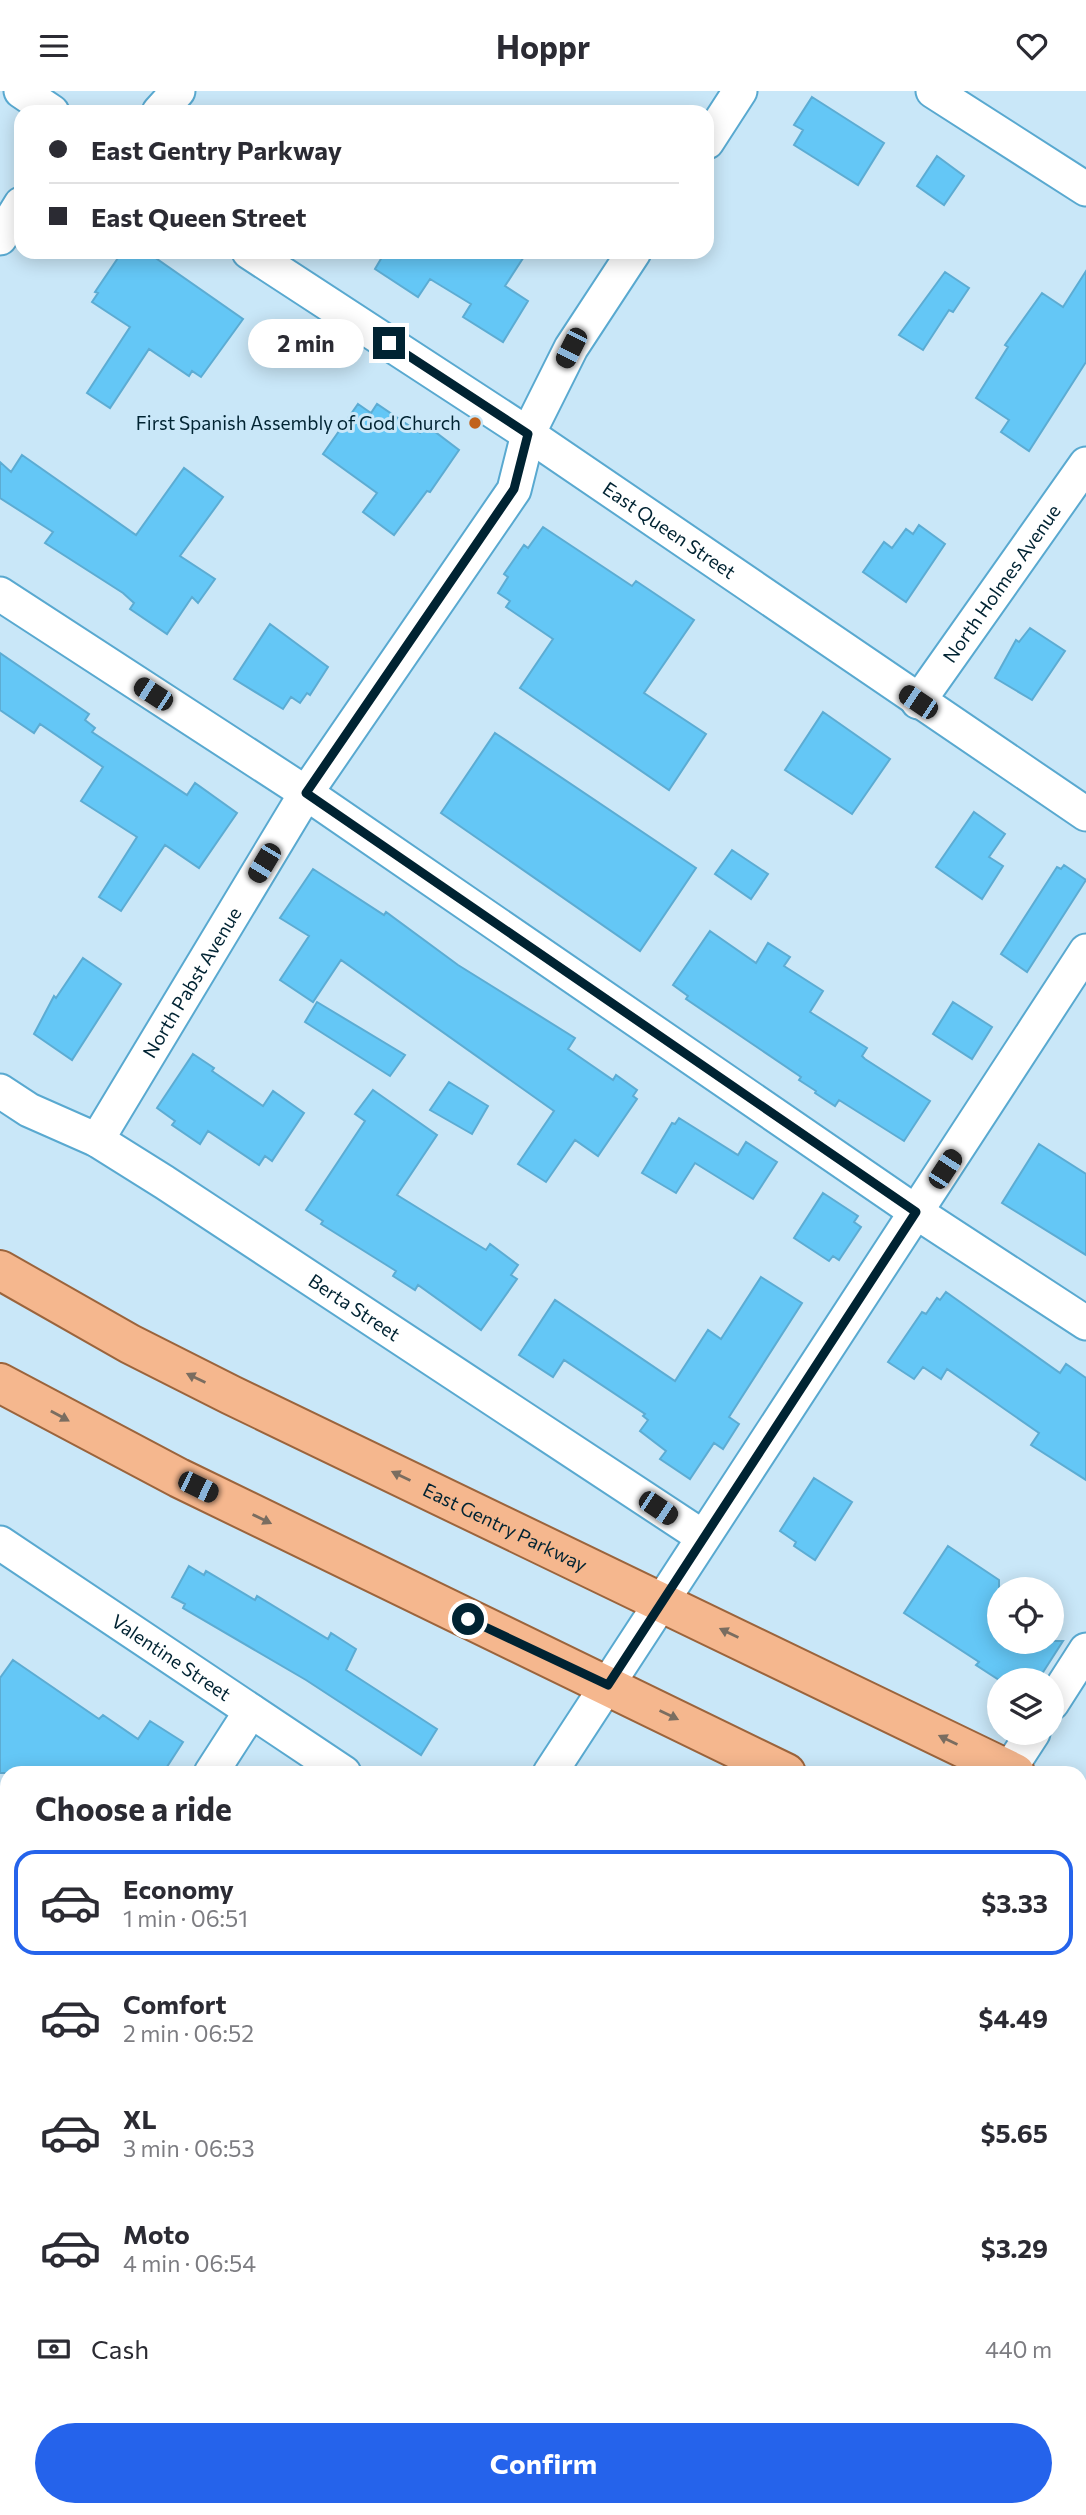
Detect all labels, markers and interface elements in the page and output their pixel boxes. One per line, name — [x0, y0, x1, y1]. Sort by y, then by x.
text: Hoppr — [496, 26, 590, 66]
icon: menu — [35, 27, 73, 65]
icon: heart — [1013, 27, 1051, 65]
text: East Gentry Parkway — [91, 134, 342, 165]
text: East Queen Street — [91, 201, 306, 232]
callout: 2 min — [249, 319, 364, 367]
car — [553, 325, 590, 371]
route end — [373, 327, 405, 359]
text: 2 min — [277, 329, 335, 357]
place label: First Spanish Assembly of God Church — [136, 411, 461, 434]
marker: First Spanish Assembly of God Church — [467, 415, 483, 431]
street label: East Queen Street — [599, 476, 741, 583]
street label: North Holmes Avenue — [938, 500, 1065, 667]
car — [130, 674, 177, 714]
car — [895, 682, 942, 722]
car — [245, 840, 284, 886]
street label: North Pabst Avenue — [137, 903, 246, 1062]
car — [925, 1146, 966, 1192]
street label: Berta Street — [304, 1268, 405, 1346]
one-way arrow — [186, 1372, 206, 1383]
one-way arrow — [50, 1410, 70, 1421]
car — [175, 1468, 222, 1506]
one-way arrow — [391, 1471, 411, 1482]
street label: East Gentry Parkway — [420, 1477, 591, 1576]
car — [635, 1488, 682, 1528]
one-way arrow — [252, 1513, 272, 1524]
map controls — [987, 1577, 1064, 1745]
button: locate — [987, 1577, 1064, 1654]
route start — [452, 1603, 484, 1635]
street label: Valentine Street — [107, 1609, 236, 1705]
one-way arrow — [719, 1628, 739, 1639]
button: layers — [987, 1668, 1064, 1745]
one-way arrow — [659, 1710, 679, 1721]
one-way arrow — [938, 1734, 958, 1745]
text: Choose a ride — [35, 1788, 232, 1828]
icon: car — [39, 1871, 102, 1934]
text: Economy — [123, 1873, 234, 1904]
text: $3.33 — [981, 1887, 1048, 1918]
text: 1 min · 06:51 — [123, 1904, 248, 1932]
icon: car — [39, 1986, 102, 2049]
text: Comfort — [123, 1988, 226, 2019]
text: $4.49 — [979, 2002, 1048, 2033]
text: 2 min · 06:52 — [123, 2019, 254, 2047]
icon: car — [39, 2101, 102, 2164]
text: XL — [123, 2103, 157, 2134]
text: $5.65 — [981, 2117, 1048, 2148]
text: 3 min · 06:53 — [123, 2134, 255, 2162]
icon: car — [39, 2216, 102, 2279]
text: Moto — [123, 2218, 190, 2249]
text: $3.29 — [981, 2232, 1048, 2263]
text: 4 min · 06:54 — [123, 2249, 256, 2277]
icon: cash — [35, 2330, 73, 2368]
text: Cash — [91, 2333, 149, 2364]
text: 440 m — [985, 2335, 1052, 2363]
button: Confirm — [35, 2423, 1052, 2503]

